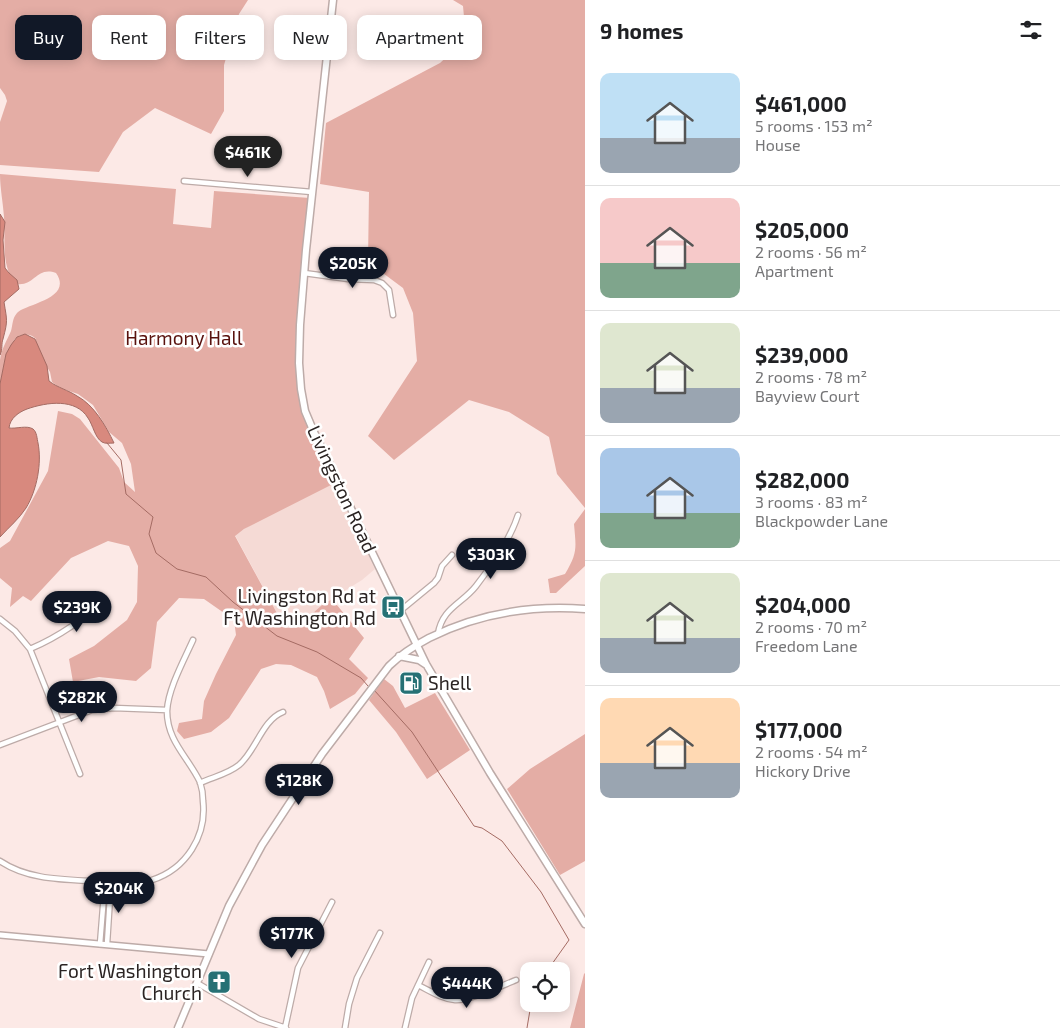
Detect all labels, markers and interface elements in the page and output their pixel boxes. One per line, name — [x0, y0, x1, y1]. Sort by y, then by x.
chip: Buy — [15, 15, 82, 60]
chip: Rent — [92, 15, 166, 60]
chip: Filters — [176, 15, 264, 60]
chip: New — [274, 15, 347, 60]
chip: Apartment — [357, 15, 482, 60]
icon: filters — [1017, 16, 1045, 44]
text: 9 homes — [600, 18, 683, 43]
text: $461,000 — [755, 91, 847, 116]
icon: home — [640, 93, 700, 153]
text: 5 rooms · 153 m² — [755, 116, 873, 135]
text: House — [755, 135, 801, 154]
pin: $461K — [213, 136, 283, 178]
text: $461K — [225, 142, 271, 161]
text: $205,000 — [755, 217, 849, 242]
icon: home — [640, 218, 700, 278]
text: 2 rooms · 56 m² — [755, 242, 867, 261]
pin: $205K — [318, 246, 388, 289]
text: $205K — [329, 253, 377, 272]
text: Apartment — [755, 261, 834, 280]
park label: Harmony Hall — [125, 326, 243, 349]
text: $239,000 — [755, 342, 849, 367]
icon: home — [640, 343, 700, 403]
text: 2 rooms · 78 m² — [755, 367, 867, 386]
text: Bayview Court — [755, 386, 859, 405]
street label: Livingston Road — [303, 422, 382, 556]
text: $282,000 — [755, 467, 850, 492]
icon: home — [640, 468, 700, 528]
text: 3 rooms · 83 m² — [755, 492, 868, 511]
text: Blackpowder Lane — [755, 511, 888, 530]
pin: $303K — [456, 538, 526, 580]
text: $303K — [467, 544, 515, 563]
place label: Livingston Rd at Ft Washington Rd — [223, 584, 376, 629]
pin: $239K — [42, 590, 112, 633]
text: $204,000 — [755, 592, 851, 617]
icon: home — [640, 593, 700, 653]
bus stop icon: Livingston Rd at Ft Washington Rd — [380, 594, 406, 620]
text: $239K — [53, 597, 101, 616]
text: 2 rooms · 70 m² — [755, 617, 867, 636]
text: Freedom Lane — [755, 636, 857, 655]
fuel station icon: Shell — [398, 670, 424, 696]
place label: Shell — [428, 671, 472, 694]
pin: $282K — [47, 680, 117, 723]
text: $282K — [58, 687, 106, 706]
text: $177,000 — [755, 717, 842, 742]
icon: home — [640, 718, 700, 778]
text: 2 rooms · 54 m² — [755, 742, 868, 761]
text: Hickory Drive — [755, 761, 851, 780]
pin: $128K — [264, 764, 334, 806]
text: $128K — [276, 770, 322, 789]
pin: $204K — [84, 872, 154, 914]
text: $204K — [94, 878, 144, 897]
pin: $177K — [257, 916, 327, 959]
text: $177K — [270, 923, 314, 942]
place label: Fort Washington Church — [58, 959, 202, 1004]
map controls — [520, 962, 570, 1012]
button: locate — [520, 962, 570, 1012]
pin: $444K — [432, 966, 502, 1009]
church icon: Fort Washington Church — [206, 969, 232, 995]
text: $444K — [442, 973, 492, 992]

